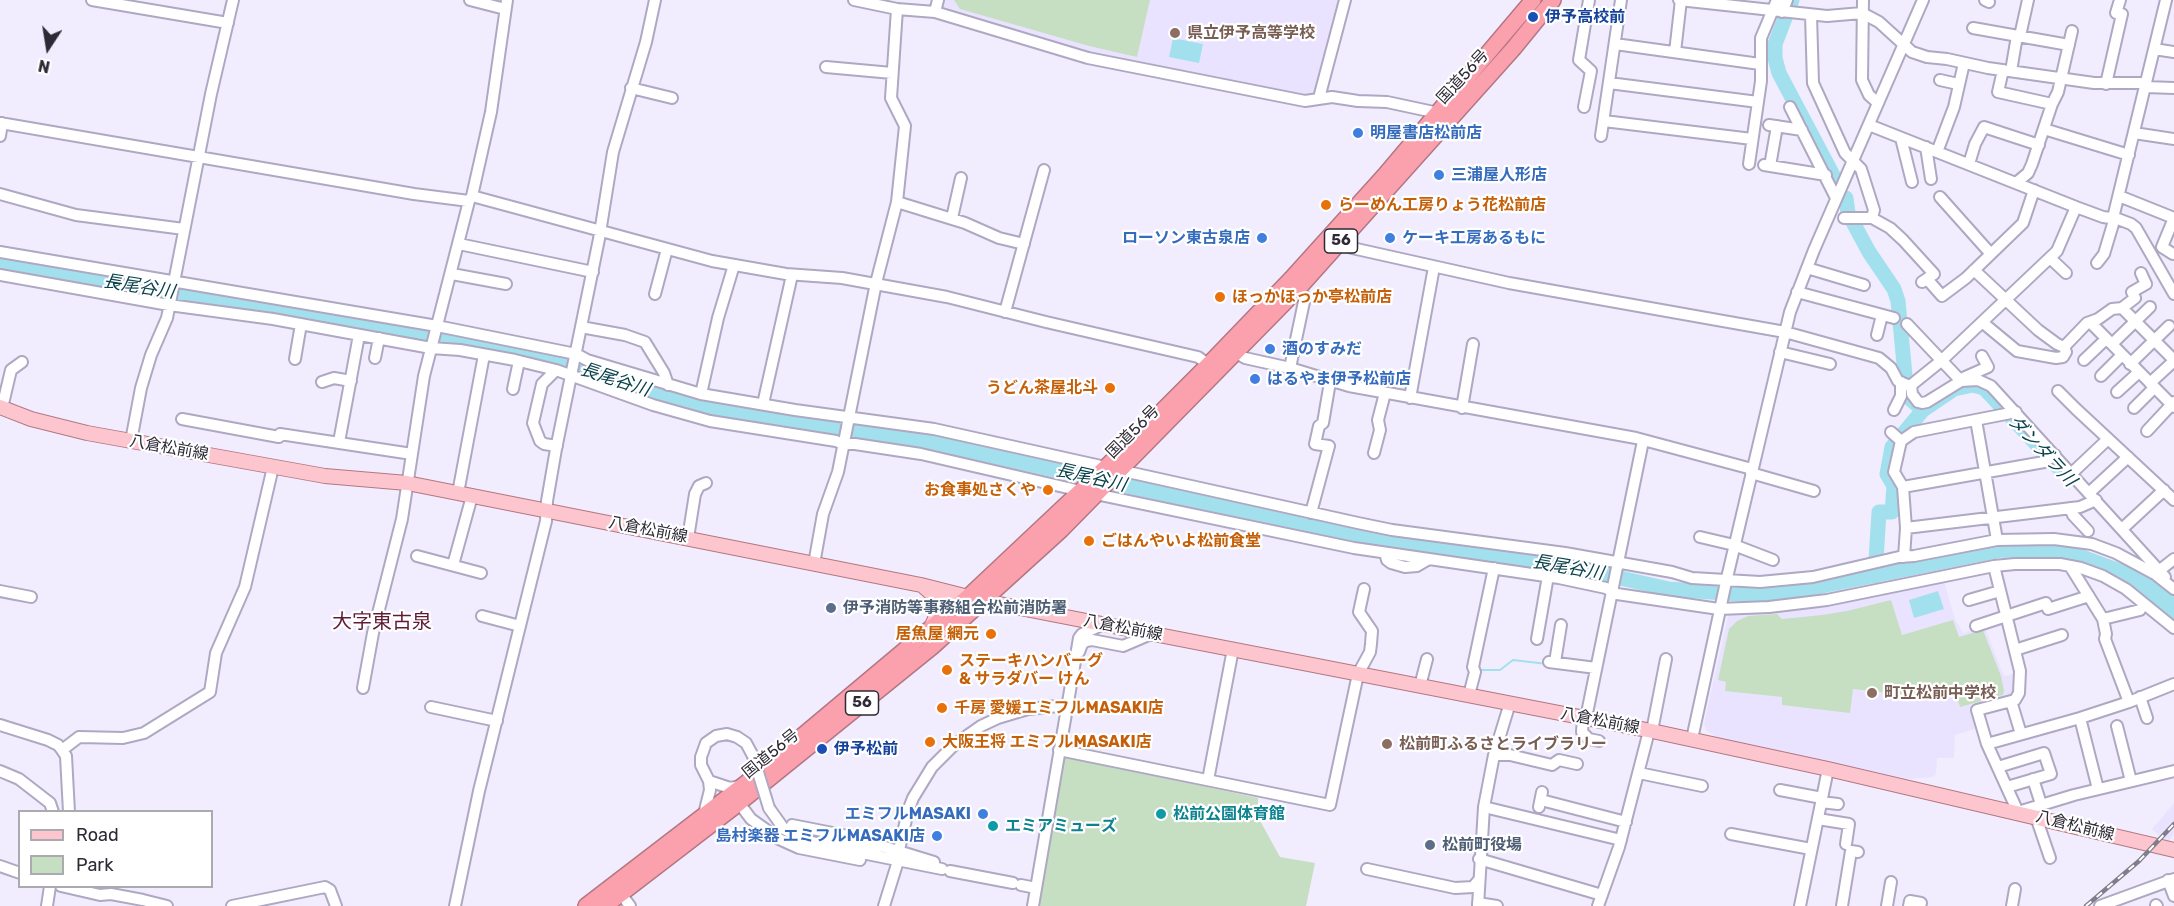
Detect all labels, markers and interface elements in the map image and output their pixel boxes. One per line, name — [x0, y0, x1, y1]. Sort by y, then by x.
place label: 伊予高校前 — [1545, 7, 1625, 27]
marker: 伊予高校前 — [1526, 10, 1540, 24]
north arrow — [18, 18, 78, 78]
place label: 県立伊予高等学校 — [1187, 23, 1315, 43]
marker: 県立伊予高等学校 — [1168, 26, 1182, 40]
street label: 国道56号 — [1433, 46, 1493, 108]
text: N — [37, 56, 52, 77]
place label: 明屋書店松前店 — [1370, 123, 1482, 143]
marker: 明屋書店松前店 — [1351, 126, 1365, 140]
place label: 三浦屋人形店 — [1451, 165, 1547, 185]
marker: 三浦屋人形店 — [1432, 168, 1446, 182]
place label: らーめん工房りょう花松前店 — [1338, 195, 1546, 215]
marker: らーめん工房りょう花松前店 — [1319, 198, 1333, 212]
place label: ローソン東古泉店 — [1122, 228, 1250, 248]
place label: ケーキ工房あるもに — [1402, 228, 1546, 248]
road number: 56 — [1324, 229, 1358, 253]
marker: ローソン東古泉店 — [1255, 231, 1269, 245]
marker: ケーキ工房あるもに — [1383, 231, 1397, 245]
water label: 長尾谷川 — [102, 271, 176, 303]
place label: ほっかほっか亭松前店 — [1232, 287, 1392, 307]
marker: ほっかほっか亭松前店 — [1213, 290, 1227, 304]
place label: 酒のすみだ — [1282, 339, 1362, 359]
marker: 酒のすみだ — [1263, 342, 1277, 356]
water label: 長尾谷川 — [577, 359, 653, 401]
place label: はるやま伊予松前店 — [1267, 369, 1411, 389]
marker: はるやま伊予松前店 — [1248, 372, 1262, 386]
place label: うどん茶屋北斗 — [986, 378, 1098, 398]
marker: うどん茶屋北斗 — [1103, 381, 1117, 395]
street label: 国道56号 — [1102, 401, 1164, 463]
water label: ダンダラ川 — [2003, 411, 2081, 491]
street label: 八倉松前線 — [128, 432, 210, 464]
water label: 長尾谷川 — [1053, 459, 1129, 497]
place label: お食事処さくや — [924, 480, 1036, 500]
marker: お食事処さくや — [1041, 483, 1055, 497]
street label: 八倉松前線 — [607, 513, 689, 547]
place label: ごはんやいよ松前食堂 — [1101, 531, 1261, 551]
marker: ごはんやいよ松前食堂 — [1082, 534, 1096, 548]
water label: 長尾谷川 — [1531, 551, 1605, 585]
place label: 伊予消防等事務組合松前消防署 — [843, 598, 1067, 618]
marker: 伊予消防等事務組合松前消防署 — [824, 601, 838, 615]
district label: 大字東古泉 — [332, 610, 432, 634]
street label: 八倉松前線 — [1082, 611, 1164, 645]
place label: 居魚屋 網元 — [896, 624, 979, 644]
marker: 居魚屋 網元 — [984, 627, 998, 641]
place label: ステーキハンバーグ & サラダバー けん — [959, 651, 1103, 689]
marker: ステーキハンバーグ & サラダバー けん — [940, 663, 954, 677]
place label: 町立松前中学校 — [1884, 683, 1996, 703]
marker: 町立松前中学校 — [1865, 686, 1879, 700]
road number: 56 — [846, 691, 878, 715]
place label: 千房 愛媛エミフルMASAKI店 — [954, 698, 1164, 718]
marker: 千房 愛媛エミフルMASAKI店 — [935, 701, 949, 715]
street label: 八倉松前線 — [1559, 704, 1641, 738]
street label: 国道56号 — [739, 725, 803, 783]
place label: 大阪王将 エミフルMASAKI店 — [942, 732, 1152, 752]
place label: 松前町ふるさとライブラリー — [1399, 734, 1607, 754]
marker: 大阪王将 エミフルMASAKI店 — [923, 735, 937, 749]
marker: 松前町ふるさとライブラリー — [1380, 737, 1394, 751]
place label: 伊予松前 — [834, 739, 898, 759]
marker: 伊予松前 — [815, 742, 829, 756]
place label: エミフルMASAKI — [845, 804, 971, 824]
place label: 松前公園体育館 — [1173, 804, 1285, 824]
marker: エミフルMASAKI — [976, 807, 990, 821]
marker: 松前公園体育館 — [1154, 807, 1168, 821]
street label: 八倉松前線 — [2034, 807, 2116, 845]
legend — [18, 810, 213, 888]
place label: エミアミューズ — [1005, 816, 1117, 836]
marker: エミアミューズ — [986, 819, 1000, 833]
text: Road — [76, 824, 119, 846]
place label: 島村楽器 エミフルMASAKI店 — [715, 826, 925, 846]
marker: 島村楽器 エミフルMASAKI店 — [930, 829, 944, 843]
place label: 松前町役場 — [1442, 835, 1522, 855]
marker: 松前町役場 — [1423, 838, 1437, 852]
text: Park — [76, 854, 113, 876]

